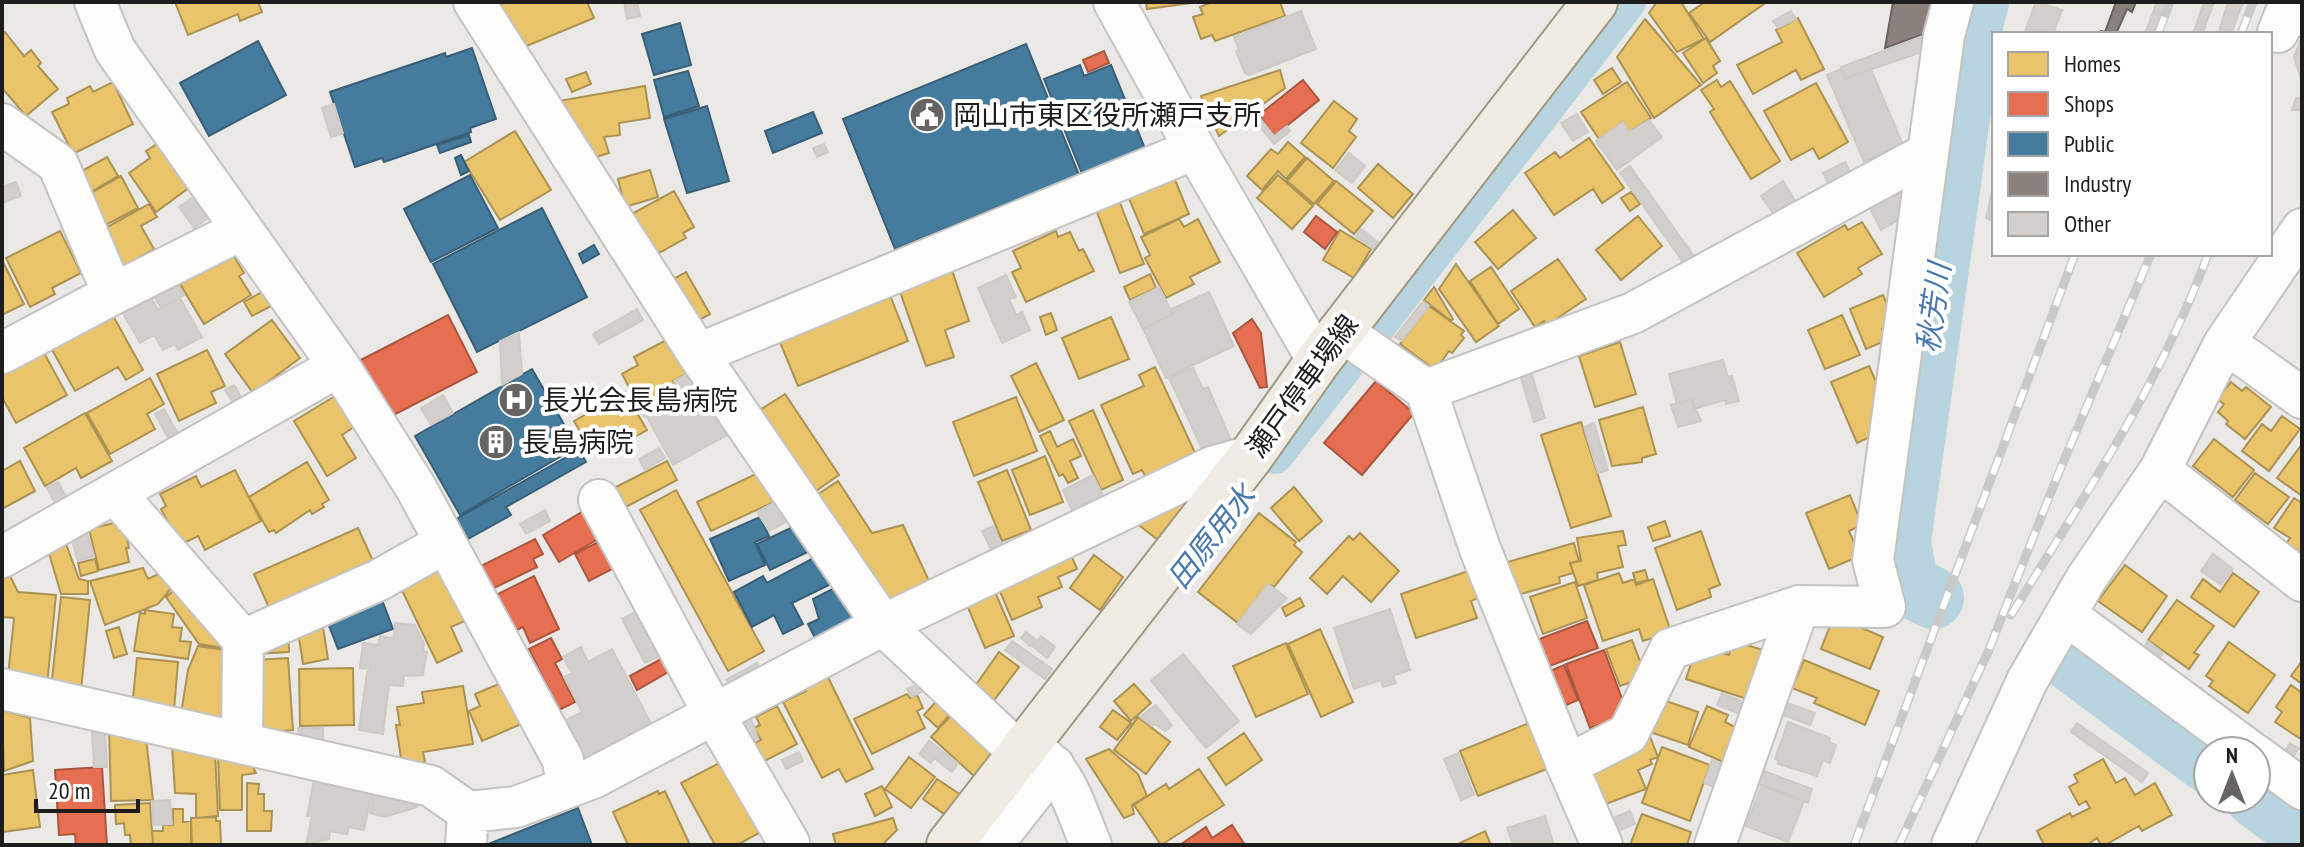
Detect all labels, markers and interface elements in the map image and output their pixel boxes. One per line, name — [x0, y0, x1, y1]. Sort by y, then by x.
legend — [1992, 32, 2272, 256]
text: Homes — [2064, 48, 2121, 79]
text: Shops — [2064, 88, 2114, 119]
public building icon: 岡山市東区役所瀬戸支所 — [908, 96, 946, 134]
place label: 岡山市東区役所瀬戸支所 — [953, 96, 1261, 133]
text: Public — [2064, 128, 2115, 159]
text: Industry — [2064, 168, 2131, 199]
text: Other — [2064, 208, 2111, 239]
water label: 秋芳川 — [1907, 258, 1959, 355]
street label: 瀬戸停車場線 — [1237, 307, 1366, 465]
hospital icon: 長光会長島病院 — [497, 381, 535, 419]
place label: 長光会長島病院 — [542, 381, 738, 418]
building icon: 長島病院 — [477, 423, 515, 461]
place label: 長島病院 — [522, 423, 634, 460]
water label: 田原用水 — [1159, 474, 1265, 595]
north arrow — [2192, 735, 2272, 815]
text: N — [2226, 741, 2238, 769]
scale bar — [36, 763, 138, 813]
text: 20 m — [48, 775, 90, 806]

